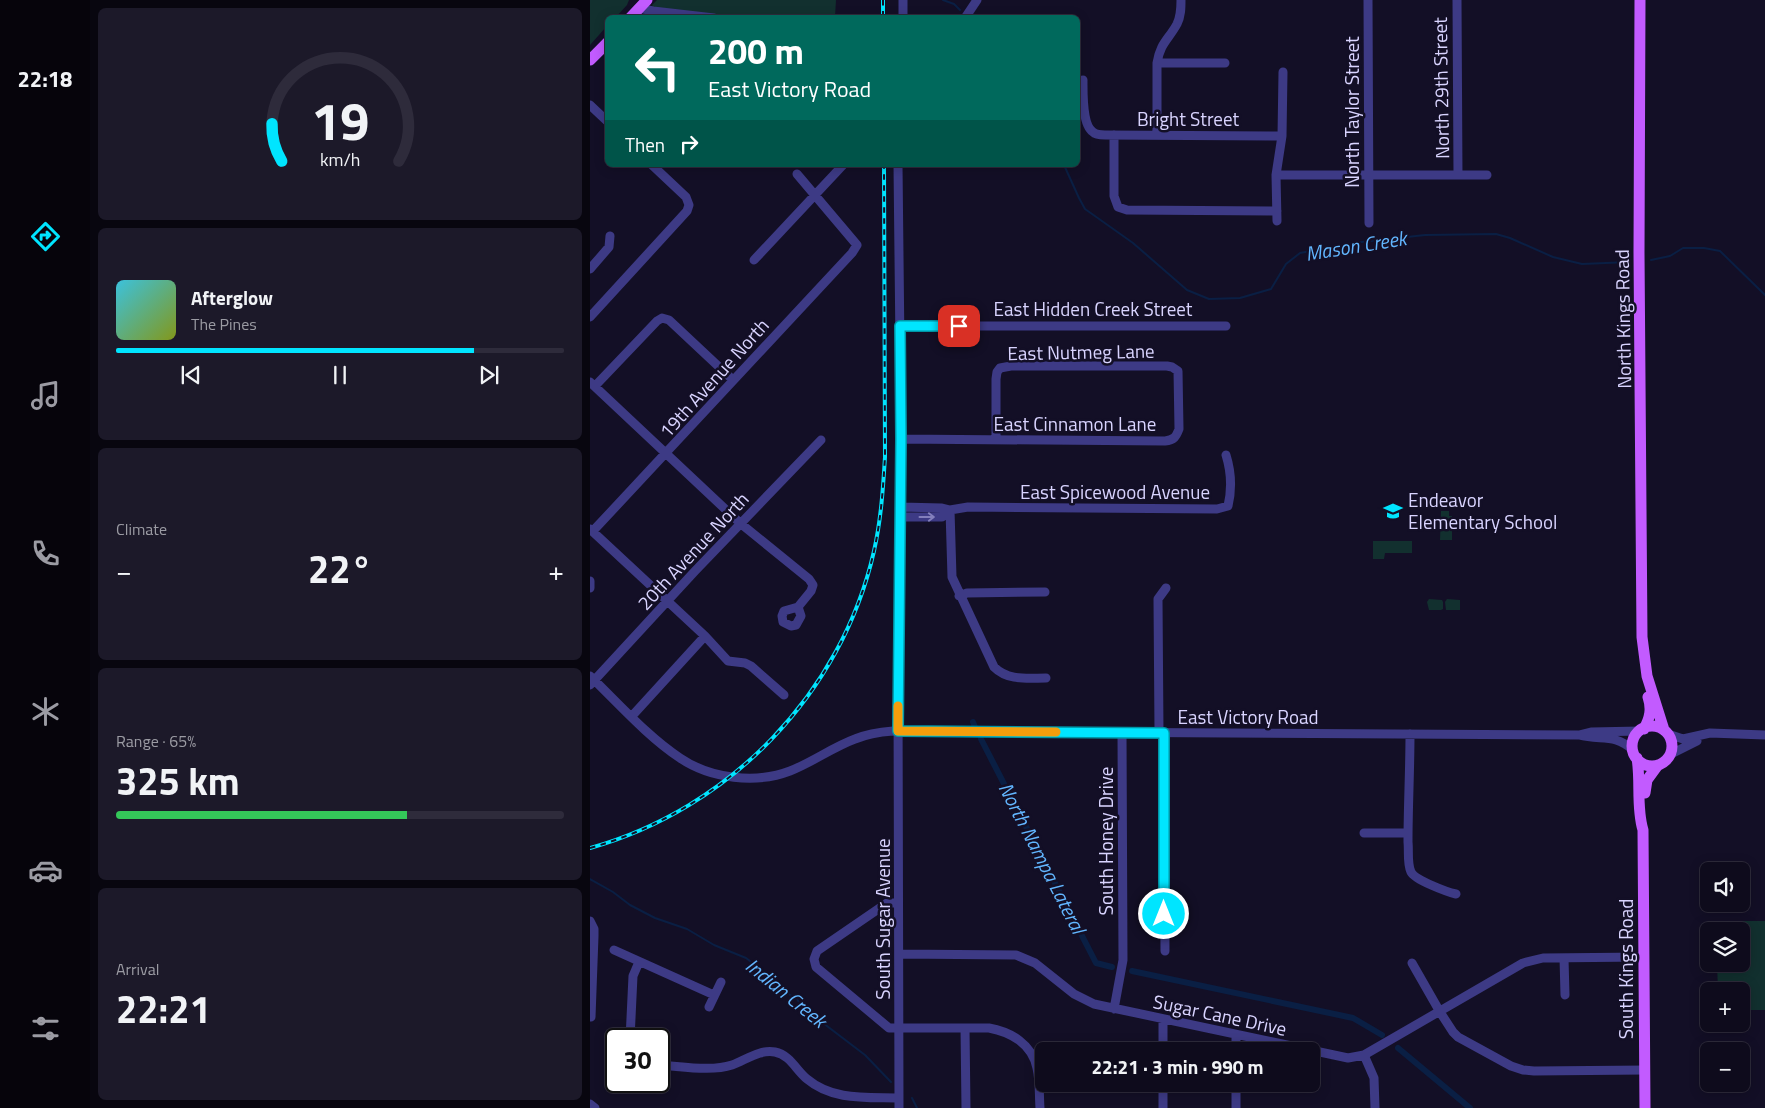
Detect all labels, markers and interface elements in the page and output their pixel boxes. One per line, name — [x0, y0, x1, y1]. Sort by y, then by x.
street label: North 29th Street — [1425, 17, 1456, 159]
text: 200 m — [708, 24, 804, 78]
icon: left — [625, 35, 690, 100]
street label: North Taylor Street — [1337, 36, 1366, 188]
text: 22:18 — [18, 62, 72, 96]
text: East Victory Road — [708, 72, 871, 106]
text: 19 — [311, 81, 369, 160]
street label: Bright Street — [1137, 104, 1239, 133]
text: Then — [625, 130, 665, 159]
icon: right — [675, 130, 703, 158]
text: km/h — [320, 146, 360, 173]
icon: directions — [28, 219, 63, 254]
water label: Mason Creek — [1303, 222, 1411, 269]
street label: North Kings Road — [1607, 249, 1638, 389]
text: Afterglow — [191, 283, 273, 312]
street label: East Hidden Creek Street — [994, 294, 1193, 323]
pin — [938, 305, 980, 347]
street label: 19th Avenue North — [652, 311, 775, 444]
text: The Pines — [191, 312, 257, 336]
icon: arrive — [945, 312, 973, 340]
street label: East Nutmeg Lane — [1007, 336, 1155, 367]
icon: previous — [177, 361, 205, 389]
icon: pause — [326, 361, 354, 389]
icon: next — [475, 361, 503, 389]
icon: music — [28, 378, 63, 413]
street label: East Cinnamon Lane — [994, 409, 1156, 438]
street label: East Spicewood Avenue — [1020, 477, 1210, 506]
street label: 20th Avenue North — [630, 485, 755, 616]
place label: Endeavor Elementary School — [1408, 485, 1557, 536]
school or university icon: Endeavor Elementary School — [1382, 500, 1404, 522]
one-way arrow — [918, 512, 934, 522]
text: Climate — [116, 517, 167, 541]
icon: phone — [28, 536, 63, 571]
text: 22° — [308, 540, 372, 598]
text: − — [116, 549, 132, 592]
text: + — [548, 549, 564, 592]
icon: climate — [28, 694, 63, 729]
street label: East Victory Road — [1178, 702, 1318, 731]
text: Range · 65% — [116, 729, 196, 753]
text: 325 km — [116, 752, 240, 810]
street label: South Honey Drive — [1091, 767, 1120, 915]
water label: North Nampa Lateral — [991, 777, 1095, 941]
street label: South Sugar Avenue — [868, 838, 897, 1000]
icon: car — [28, 853, 63, 888]
map controls — [1700, 862, 1750, 1092]
button: sound — [1700, 862, 1750, 912]
position arrow — [1137, 887, 1189, 939]
street label: South Kings Road — [1611, 899, 1640, 1039]
button: layers — [1700, 922, 1750, 972]
water label: Indian Creek — [739, 950, 835, 1036]
text: Arrival — [116, 957, 159, 981]
text: 22:21 — [116, 980, 211, 1038]
button: + — [1700, 982, 1750, 1032]
street label: Sugar Cane Drive — [1151, 986, 1290, 1043]
icon: filters — [28, 1011, 63, 1046]
speed limit sign: 30 — [605, 1028, 670, 1093]
button: − — [1700, 1042, 1750, 1092]
text: 22:21 · 3 min · 990 m — [1091, 1052, 1264, 1081]

